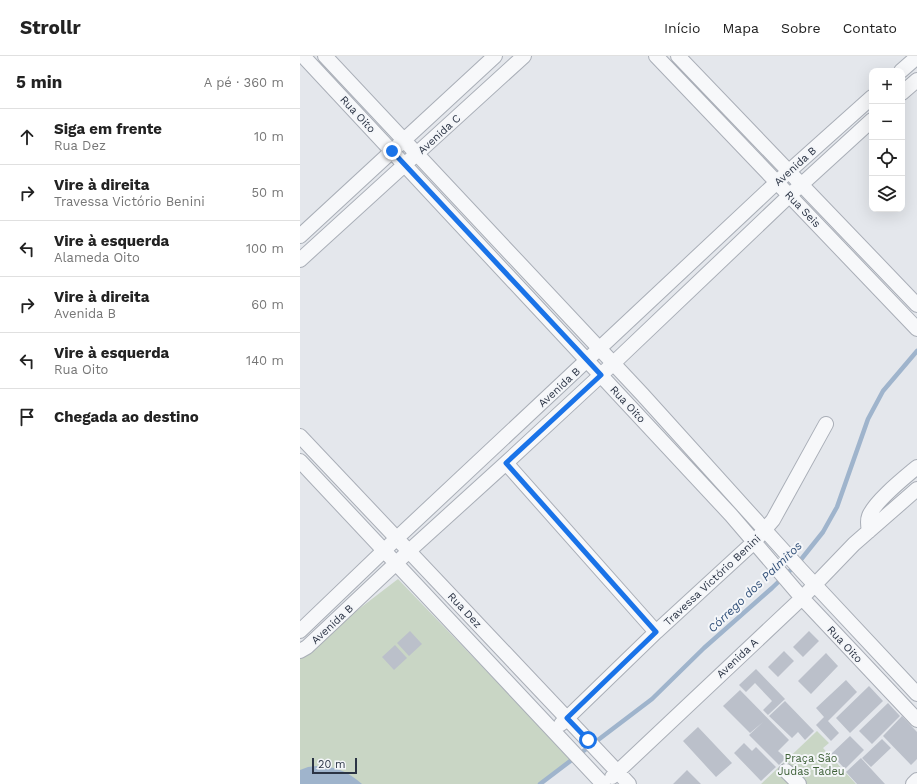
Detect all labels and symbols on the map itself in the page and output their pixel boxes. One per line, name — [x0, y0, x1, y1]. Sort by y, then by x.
street label: Rua Oito — [337, 93, 378, 136]
street label: Avenida C — [415, 112, 464, 157]
route end — [383, 142, 401, 160]
street label: Avenida B — [771, 144, 819, 189]
street label: Rua Seis — [782, 188, 823, 230]
street label: Avenida B — [536, 365, 583, 410]
street label: Rua Oito — [607, 383, 648, 426]
street label: Travessa Victório Benini — [661, 532, 763, 629]
water label: Córrego dos Palmitos — [705, 539, 805, 635]
street label: Rua Dez — [445, 590, 484, 631]
street label: Avenida B — [309, 602, 356, 647]
street label: Rua Oito — [824, 623, 865, 666]
street label: Avenida A — [714, 636, 761, 681]
route start — [579, 731, 597, 749]
park label: Praça São Judas Tadeu — [777, 752, 845, 778]
scale bar — [312, 756, 357, 775]

